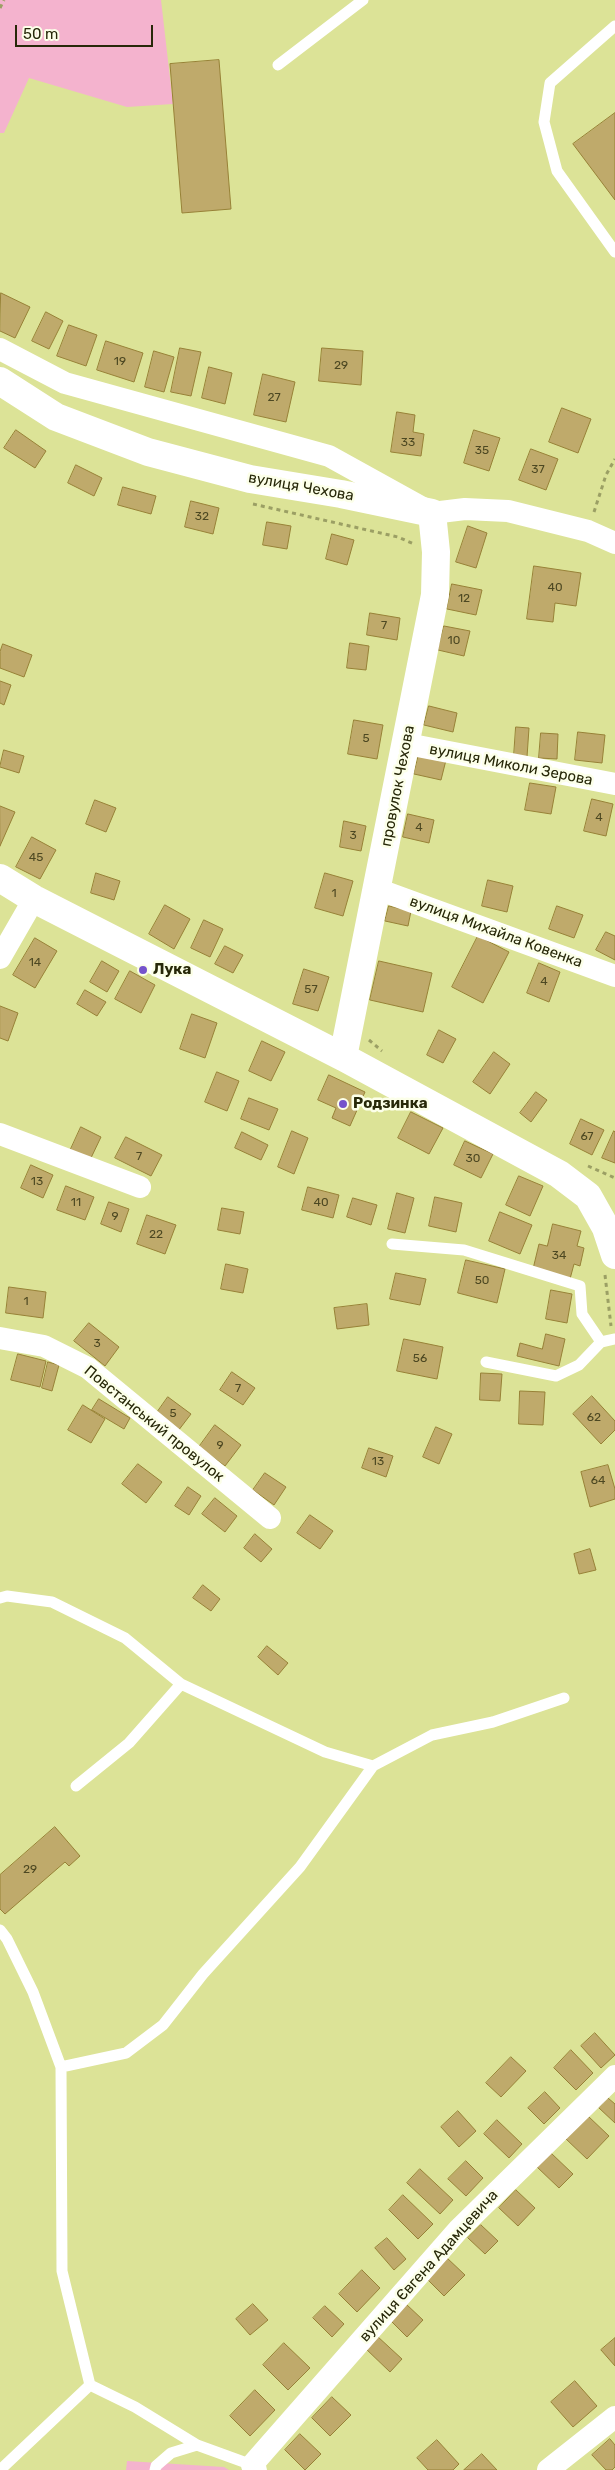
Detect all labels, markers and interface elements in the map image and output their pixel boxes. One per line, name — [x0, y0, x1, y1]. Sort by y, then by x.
scale bar — [18, 15, 155, 47]
text: 50 m — [23, 25, 58, 43]
house number: 19 — [114, 355, 126, 369]
house number: 29 — [334, 359, 348, 373]
house number: 27 — [267, 391, 281, 405]
house number: 33 — [401, 436, 415, 450]
house number: 35 — [475, 444, 489, 458]
house number: 37 — [531, 463, 545, 477]
street label: вулиця Чехова — [247, 469, 355, 505]
house number: 32 — [195, 510, 209, 524]
house number: 40 — [547, 581, 563, 595]
house number: 12 — [458, 592, 470, 606]
house number: 7 — [381, 619, 387, 633]
house number: 10 — [448, 634, 460, 648]
street label: провулок Чехова — [377, 724, 419, 848]
house number: 5 — [362, 732, 370, 746]
street label: вулиця Миколи Зерова — [428, 740, 594, 790]
house number: 4 — [595, 811, 603, 825]
house number: 4 — [415, 821, 423, 835]
house number: 3 — [349, 829, 357, 843]
house number: 45 — [29, 851, 43, 865]
house number: 1 — [331, 887, 337, 901]
street label: вулиця Михайла Ковенка — [407, 892, 585, 972]
house number: 14 — [29, 956, 41, 970]
place label: Лука — [153, 961, 191, 979]
marker: Лука — [137, 964, 149, 976]
house number: 4 — [540, 975, 548, 989]
house number: 57 — [304, 983, 318, 997]
place label: Родзинка — [353, 1095, 428, 1113]
marker: Родзинка — [337, 1098, 349, 1110]
house number: 67 — [580, 1130, 594, 1144]
house number: 7 — [136, 1150, 142, 1164]
house number: 30 — [466, 1152, 480, 1166]
house number: 13 — [31, 1175, 43, 1189]
house number: 11 — [71, 1196, 81, 1210]
house number: 40 — [313, 1196, 329, 1210]
house number: 9 — [111, 1210, 119, 1224]
house number: 22 — [149, 1228, 163, 1242]
house number: 34 — [552, 1249, 566, 1263]
house number: 50 — [475, 1274, 489, 1288]
house number: 1 — [23, 1295, 29, 1309]
house number: 3 — [93, 1337, 101, 1351]
house number: 56 — [413, 1352, 427, 1366]
street label: Повстанський провулок — [80, 1362, 228, 1486]
house number: 7 — [235, 1382, 241, 1396]
house number: 5 — [169, 1407, 177, 1421]
house number: 62 — [587, 1411, 601, 1425]
house number: 9 — [216, 1439, 224, 1453]
house number: 13 — [372, 1455, 384, 1469]
house number: 64 — [591, 1474, 605, 1488]
house number: 29 — [23, 1863, 37, 1877]
street label: вулиця Євгена Адамцевича — [356, 2186, 502, 2346]

